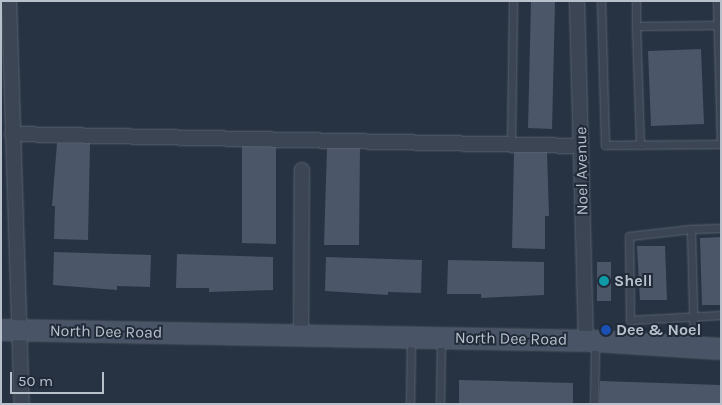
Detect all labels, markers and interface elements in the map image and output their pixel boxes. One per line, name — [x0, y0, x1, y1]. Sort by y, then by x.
street label: Noel Avenue — [572, 126, 592, 216]
place label: Shell — [614, 271, 652, 291]
marker: Shell — [598, 275, 610, 287]
place label: Dee & Noel — [616, 320, 701, 340]
street label: North Dee Road — [50, 321, 162, 343]
marker: Dee & Noel — [600, 324, 612, 336]
street label: North Dee Road — [455, 328, 567, 350]
scale bar — [12, 362, 106, 394]
text: 50 m — [18, 372, 53, 390]

